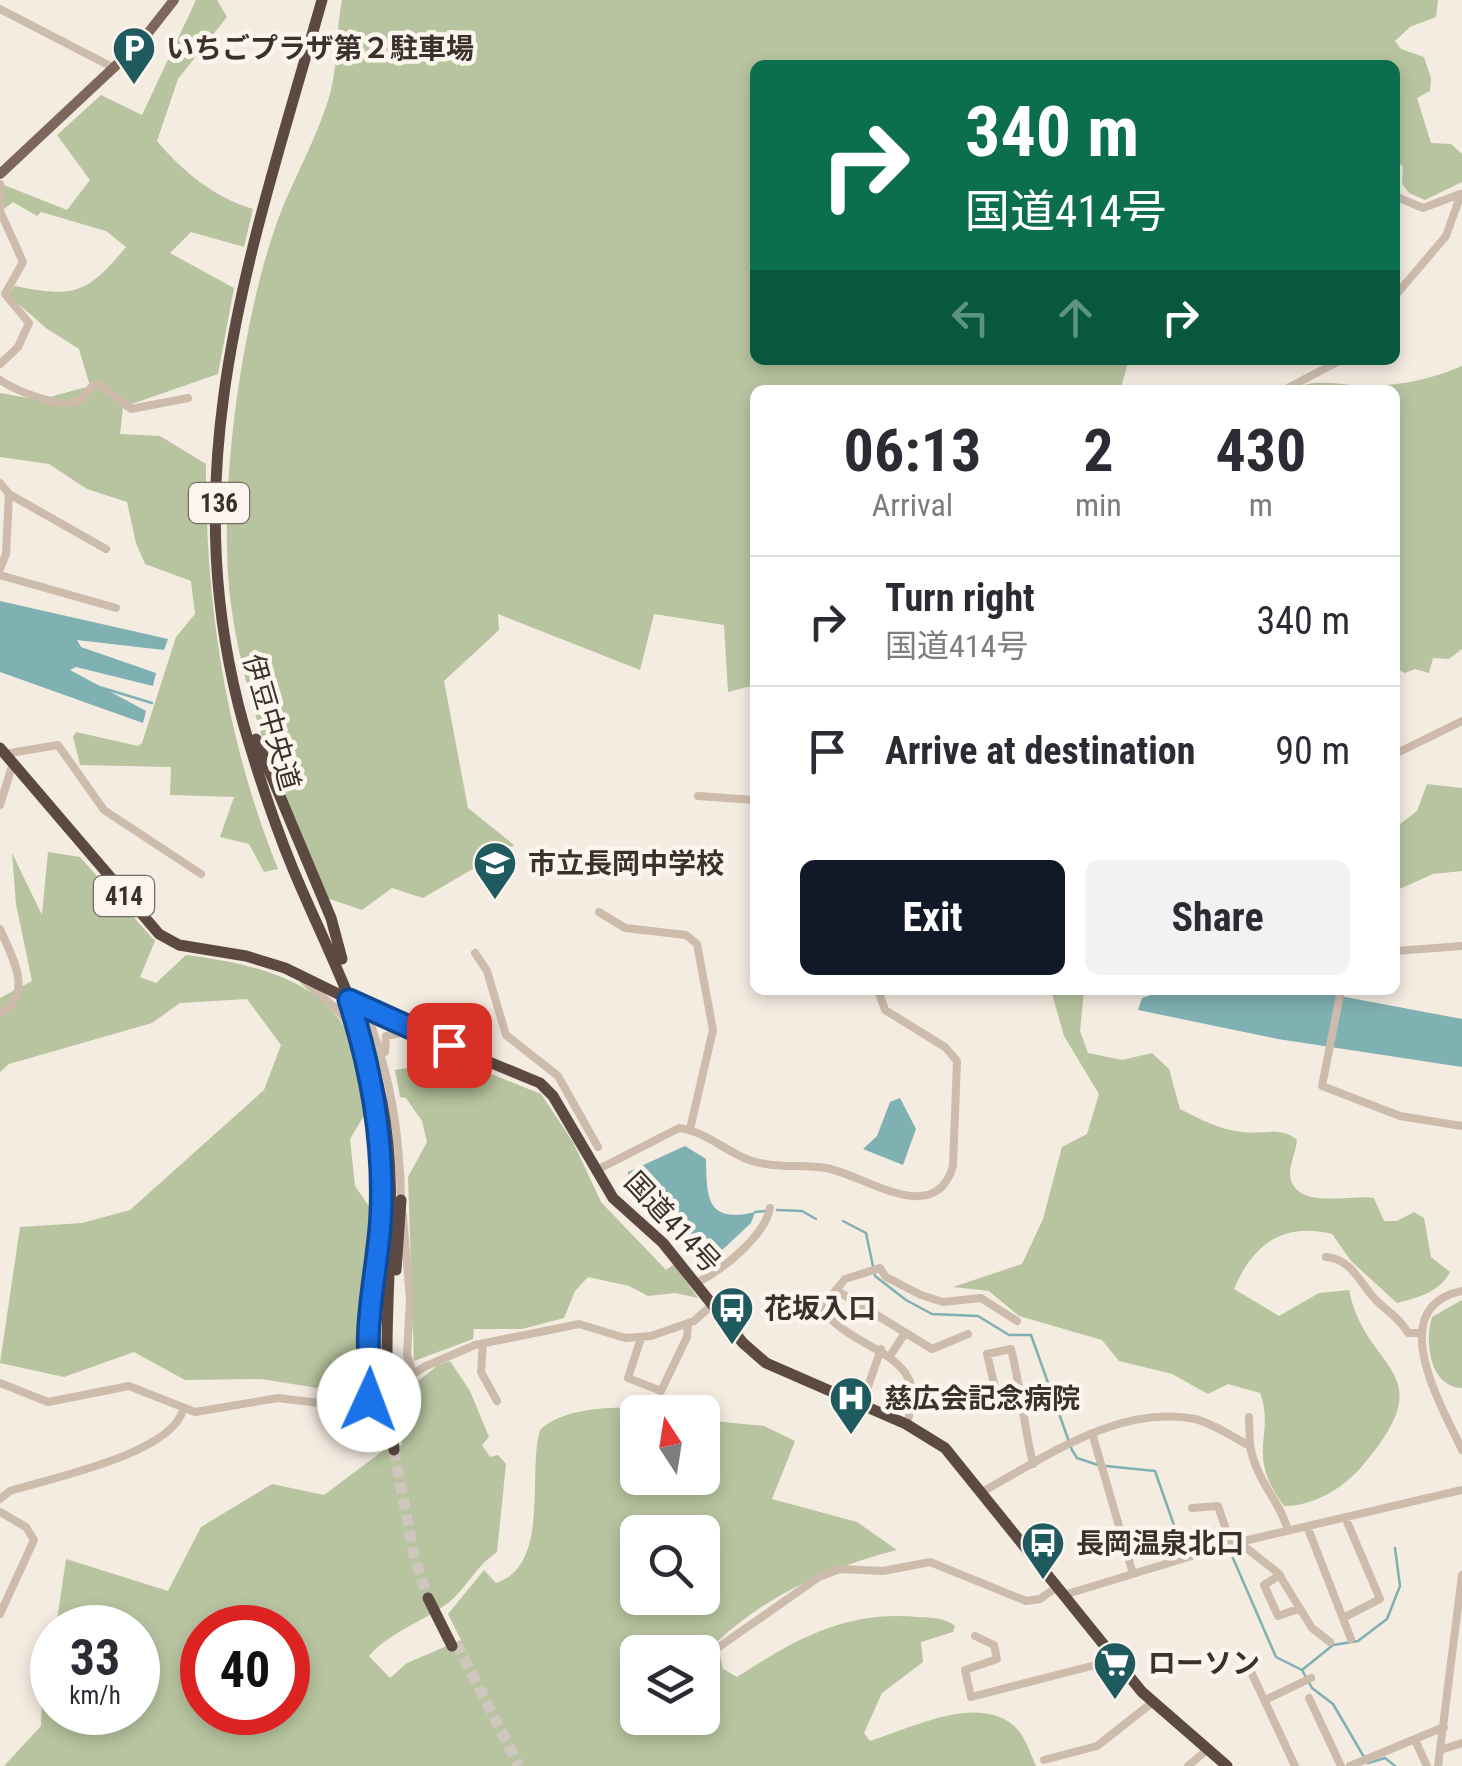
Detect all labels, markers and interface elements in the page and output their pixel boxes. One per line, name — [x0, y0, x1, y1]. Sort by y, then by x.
parking icon: いちごプラザ第２駐車場 — [111, 25, 157, 86]
place label: いちごプラザ第２駐車場 — [166, 32, 474, 65]
text: 340 m — [965, 91, 1139, 173]
icon: right — [800, 100, 930, 230]
text: 国道414号 — [965, 185, 1167, 238]
icon: left — [943, 290, 998, 345]
icon: ahead — [1048, 290, 1103, 345]
icon: right — [1153, 290, 1208, 345]
text: 06:13 — [844, 415, 981, 486]
text: 2 — [1083, 415, 1114, 486]
text: 430 — [1215, 415, 1306, 486]
road number: 136 — [189, 483, 249, 523]
text: Arrival — [872, 486, 953, 524]
text: min — [1075, 486, 1122, 524]
text: m — [1249, 486, 1273, 524]
text: Turn right — [885, 576, 1035, 620]
icon: right — [800, 594, 855, 649]
text: 340 m — [1256, 599, 1350, 643]
text: 国道414号 — [885, 627, 1028, 665]
street label: 伊豆中央道 — [236, 650, 307, 794]
icon: arrive — [800, 724, 855, 779]
text: Arrive at destination — [885, 729, 1195, 773]
text: 90 m — [1275, 729, 1350, 773]
school or university icon: 市立長岡中学校 — [472, 840, 518, 901]
place label: 市立長岡中学校 — [528, 847, 724, 880]
button: Exit — [800, 860, 1065, 975]
button: Share — [1085, 860, 1350, 975]
road number: 414 — [94, 876, 154, 916]
pin — [407, 1003, 492, 1088]
icon: arrive — [422, 1018, 477, 1073]
street label: 国道414号 — [618, 1165, 727, 1279]
bus stop icon: 花坂入口 — [709, 1285, 755, 1346]
place label: 花坂入口 — [764, 1292, 876, 1325]
position arrow — [317, 1348, 421, 1452]
hospital icon: 慈広会記念病院 — [828, 1375, 874, 1436]
place label: 慈広会記念病院 — [884, 1382, 1080, 1415]
north arrow — [620, 1395, 720, 1495]
map controls — [620, 1395, 720, 1735]
button: search — [620, 1515, 720, 1615]
bus stop icon: 長岡温泉北口 — [1020, 1520, 1066, 1581]
place label: 長岡温泉北口 — [1076, 1527, 1244, 1560]
speed limit sign: 40 — [180, 1605, 310, 1735]
text: 33 — [70, 1629, 120, 1687]
button: layers — [620, 1635, 720, 1735]
supermarket icon: ローソン — [1092, 1640, 1138, 1701]
place label: ローソン — [1148, 1647, 1260, 1680]
text: km/h — [69, 1681, 121, 1710]

